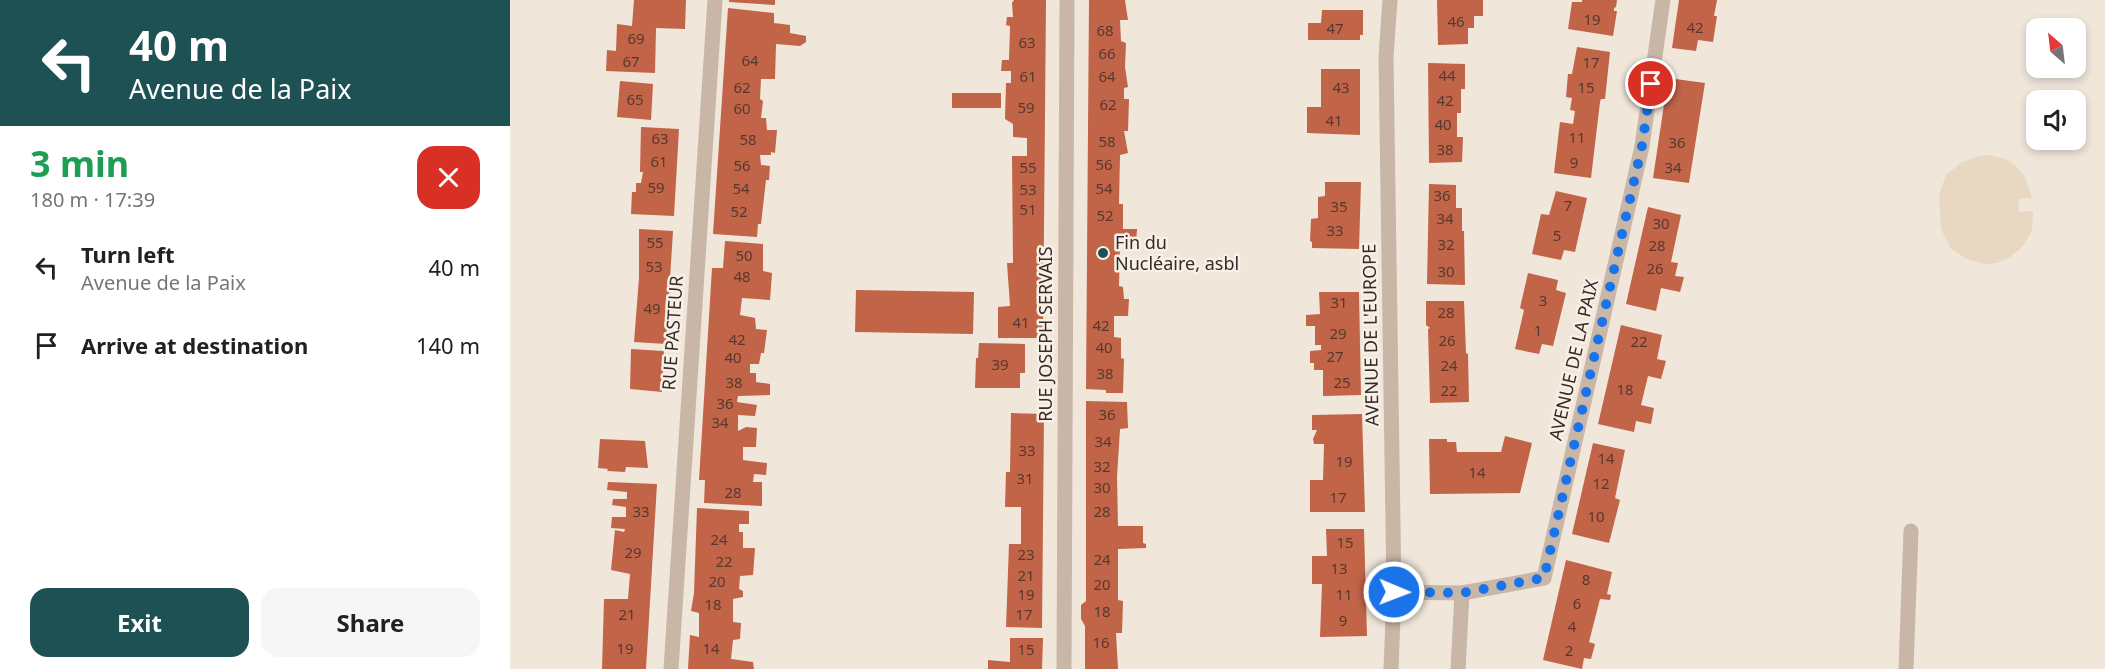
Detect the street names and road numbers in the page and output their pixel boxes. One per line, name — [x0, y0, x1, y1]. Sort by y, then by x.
street label: AVENUE DE L'EUROPE — [1356, 244, 1384, 426]
street label: RUE JOSEPH SERVAIS — [1033, 246, 1057, 422]
street label: RUE PASTEUR — [656, 275, 688, 391]
street label: AVENUE DE LA PAIX — [1543, 276, 1603, 443]

